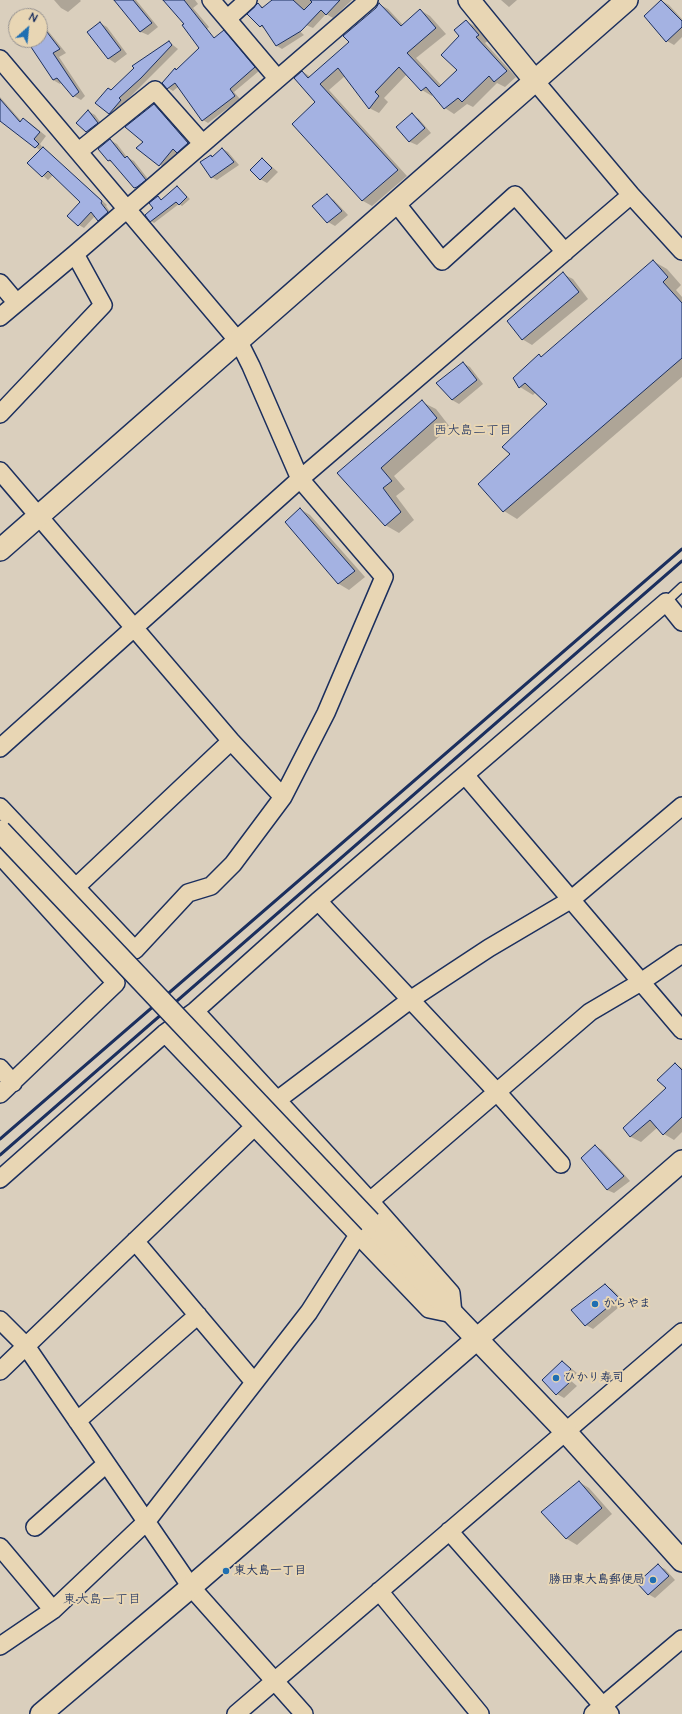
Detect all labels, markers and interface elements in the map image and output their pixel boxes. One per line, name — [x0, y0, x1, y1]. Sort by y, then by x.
north arrow — [8, 8, 48, 48]
text: N — [27, 10, 40, 26]
district label: 西大島二丁目 — [434, 423, 512, 439]
place label: からやま — [603, 1297, 651, 1311]
marker: からやま — [590, 1299, 600, 1309]
place label: ひかり寿司 — [564, 1371, 624, 1385]
marker: ひかり寿司 — [551, 1373, 561, 1383]
place label: 東大島一丁目 — [234, 1564, 306, 1578]
marker: 東大島一丁目 — [221, 1566, 231, 1576]
place label: 勝田東大島郵便局 — [549, 1573, 645, 1587]
marker: 勝田東大島郵便局 — [648, 1575, 658, 1585]
district label: 東大島一丁目 — [63, 1592, 141, 1608]

